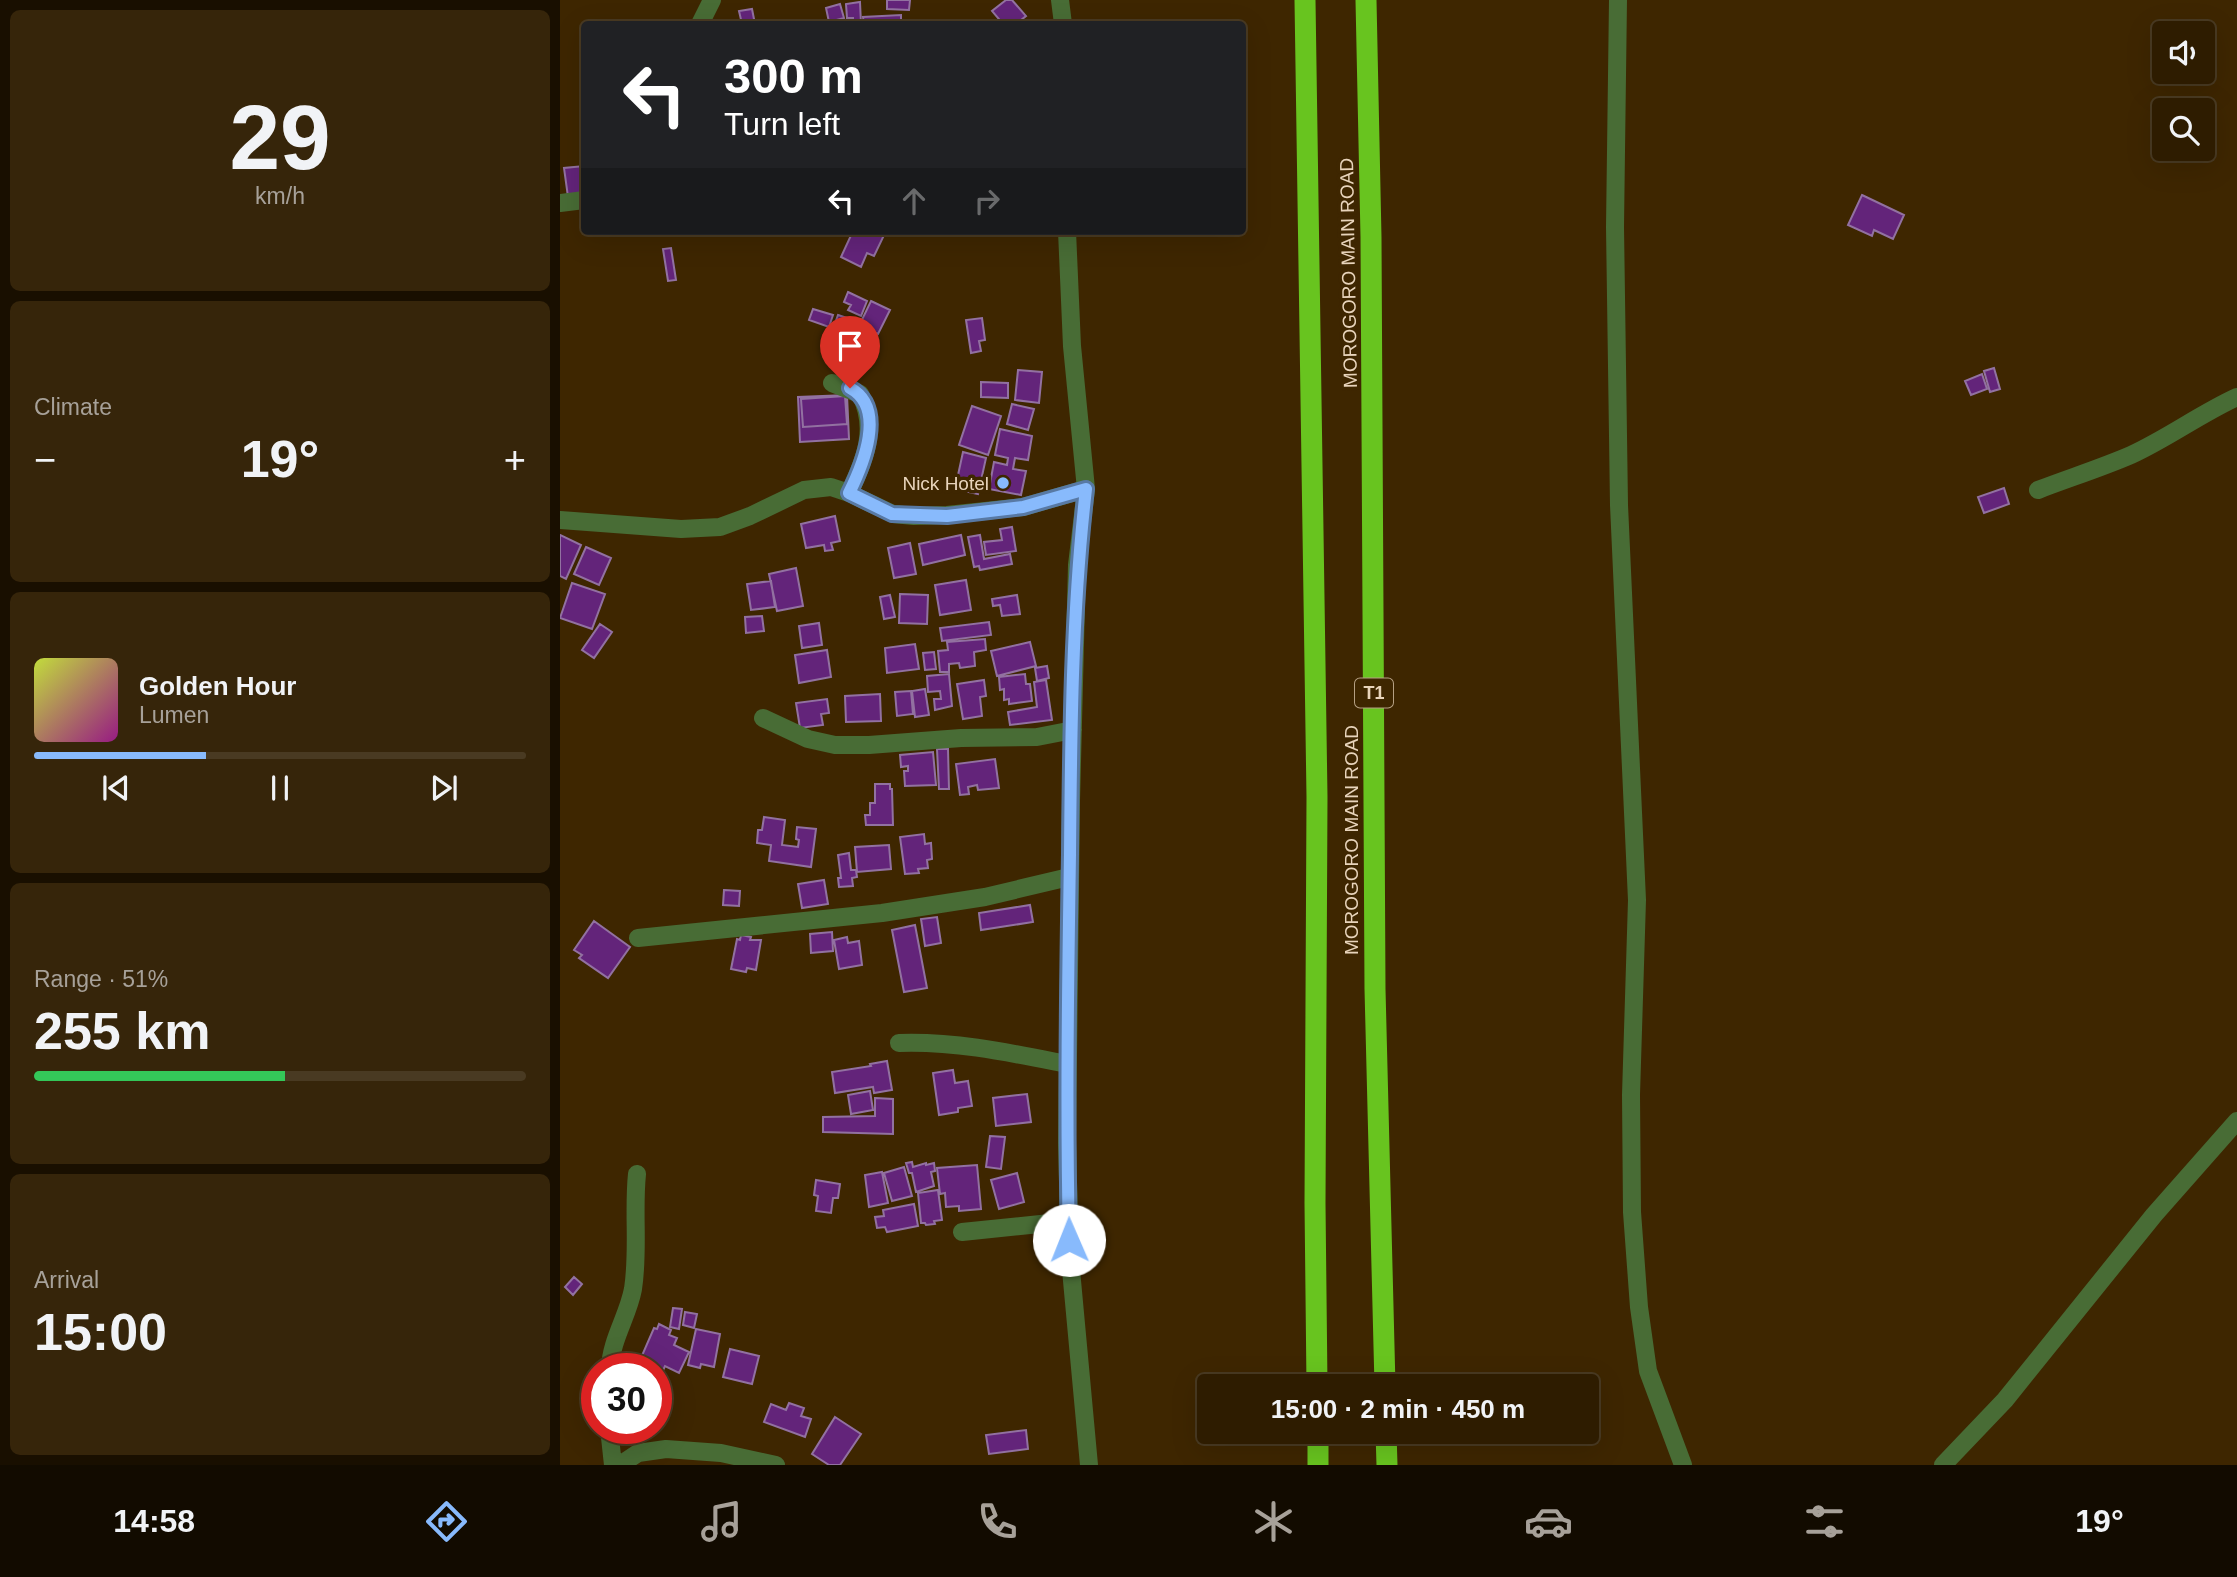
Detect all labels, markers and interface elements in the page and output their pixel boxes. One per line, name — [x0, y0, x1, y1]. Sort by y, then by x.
map controls — [2152, 21, 2215, 161]
button: sound — [2152, 21, 2215, 84]
icon: left — [609, 49, 700, 140]
text: 300 m — [724, 49, 863, 103]
text: 29 — [229, 87, 331, 188]
button: search — [2152, 98, 2215, 161]
text: Turn left — [724, 106, 840, 142]
street label: MOROGORO MAIN ROAD — [1336, 158, 1361, 388]
icon: left — [822, 182, 860, 220]
icon: ahead — [895, 182, 933, 220]
icon: right — [968, 182, 1006, 220]
text: km/h — [255, 183, 305, 209]
pin — [820, 316, 880, 388]
icon: arrive — [831, 327, 869, 365]
text: Climate — [34, 394, 112, 420]
text: 19° — [241, 430, 319, 488]
text: − — [34, 439, 56, 481]
text: + — [504, 439, 526, 481]
place label: Nick Hotel — [902, 473, 989, 494]
marker: Nick Hotel — [995, 475, 1011, 491]
text: Golden Hour — [139, 671, 296, 701]
road number: T1 — [1355, 678, 1393, 708]
text: Lumen — [139, 702, 209, 728]
street label: MOROGORO MAIN ROAD — [1341, 725, 1362, 955]
icon: previous — [97, 769, 135, 807]
icon: pause — [261, 769, 299, 807]
icon: next — [425, 769, 463, 807]
text: Range · 51% — [34, 966, 168, 992]
text: 255 km — [34, 1002, 210, 1060]
position arrow — [1032, 1203, 1106, 1277]
text: Arrival — [34, 1267, 99, 1293]
text: 15:00 — [34, 1303, 167, 1361]
speed limit sign: 30 — [581, 1353, 672, 1444]
text: 15:00 · 2 min · 450 m — [1271, 1394, 1525, 1424]
icon: directions — [422, 1497, 471, 1546]
icon: music — [697, 1497, 746, 1546]
icon: phone — [973, 1497, 1022, 1546]
icon: climate — [1249, 1497, 1298, 1546]
icon: car — [1524, 1497, 1573, 1546]
icon: filters — [1800, 1497, 1849, 1546]
text: 14:58 — [113, 1503, 195, 1539]
text: 19° — [2075, 1503, 2124, 1539]

